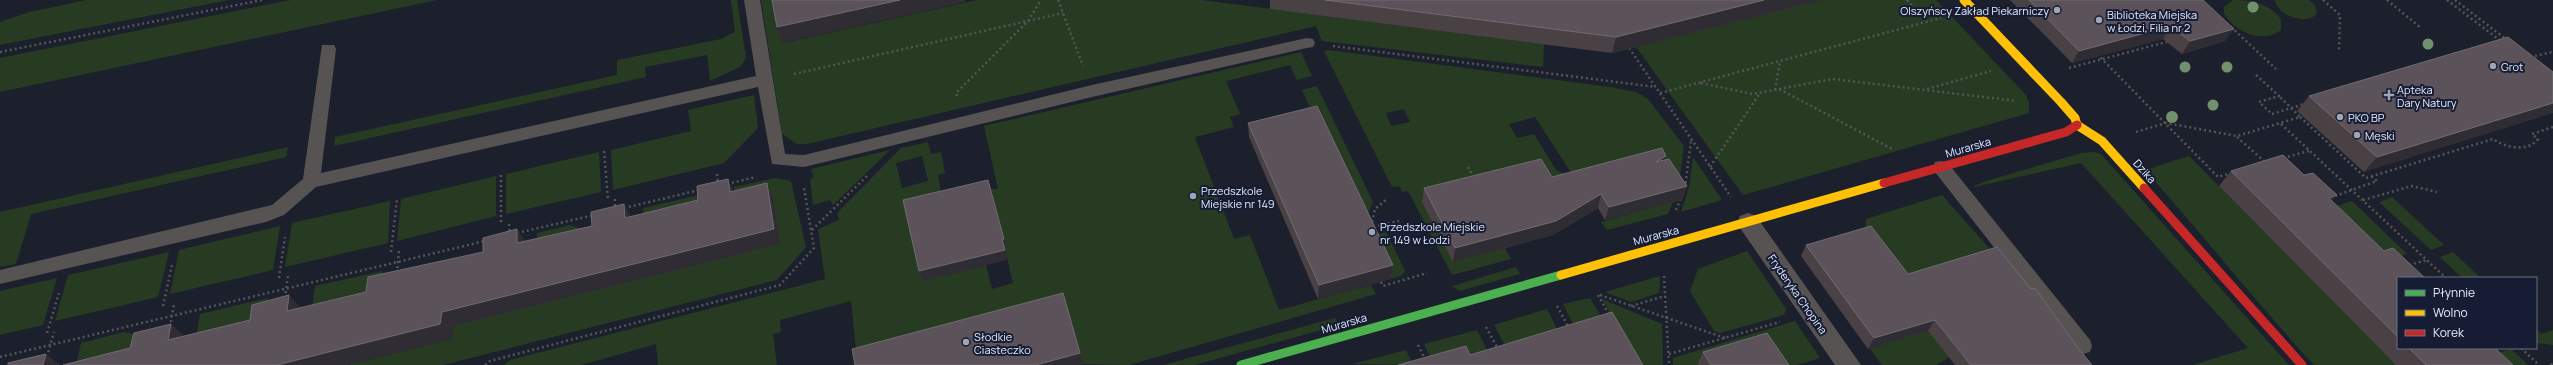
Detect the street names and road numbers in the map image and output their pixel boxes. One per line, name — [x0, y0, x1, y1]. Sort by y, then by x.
street label: Murarska — [1943, 133, 1993, 161]
street label: Dzika — [2130, 156, 2160, 186]
street label: Murarska — [1631, 222, 1681, 248]
street label: Fryderyka Chopina — [1765, 251, 1831, 337]
street label: Murarska — [1319, 309, 1369, 337]

